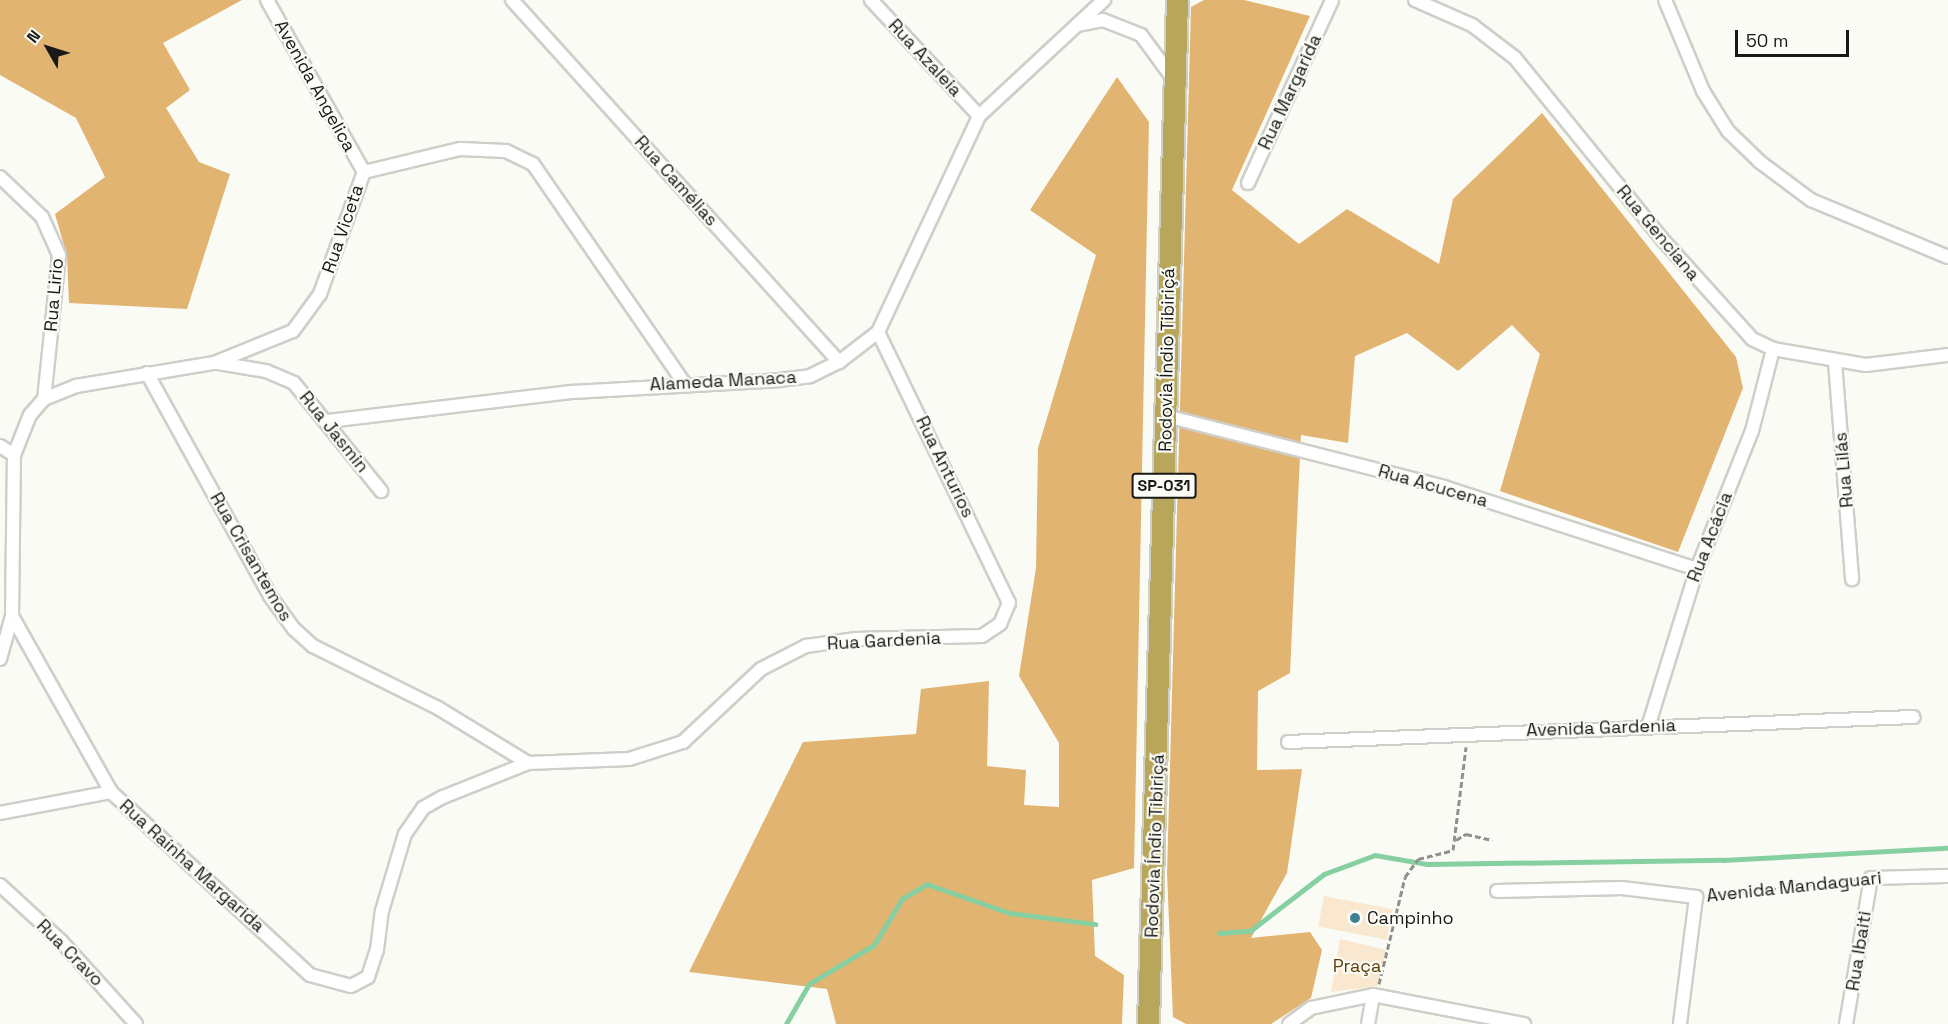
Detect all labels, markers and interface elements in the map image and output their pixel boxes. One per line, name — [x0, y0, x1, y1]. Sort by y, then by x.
street label: Rua Azaleia — [884, 15, 966, 101]
street label: Avenida Angelica — [270, 16, 360, 156]
north arrow — [18, 18, 78, 78]
scale bar — [1738, 18, 1852, 56]
text: N — [22, 26, 45, 47]
text: 50 m — [1746, 29, 1788, 52]
street label: Rua Margarida — [1254, 31, 1326, 153]
street label: Rua Camélias — [630, 131, 722, 231]
street label: Rua Genciana — [1612, 181, 1704, 285]
street label: Rua Viceta — [318, 182, 368, 276]
street label: Rua Lirio — [40, 257, 68, 333]
street label: Rodovia Índio Tibiriçá — [1155, 268, 1179, 452]
street label: Alameda Manaca — [649, 366, 797, 396]
street label: Rua Jasmin — [295, 387, 373, 477]
street label: Rua Anturios — [911, 413, 979, 521]
street label: Rua Lilás — [1830, 431, 1858, 509]
street label: Rua Acucena — [1376, 460, 1490, 512]
road number: SP-031 — [1131, 473, 1197, 499]
street label: Rua Crisantemos — [205, 489, 297, 625]
street label: Rua Acácia — [1683, 489, 1737, 585]
street label: Rua Gardenia — [826, 627, 942, 655]
street label: Avenida Gardenia — [1526, 715, 1676, 741]
street label: Rodovia Índio Tibiriçá — [1141, 754, 1169, 938]
street label: Rua Raínha Margarida — [115, 795, 269, 937]
street label: Avenida Mandaguari — [1705, 867, 1883, 907]
place label: Campinho — [1367, 907, 1454, 929]
street label: Rua Ibaiti — [1842, 909, 1876, 993]
marker: Campinho — [1348, 911, 1362, 925]
street label: Rua Cravo — [32, 915, 108, 991]
park label: Praça — [1333, 955, 1381, 977]

